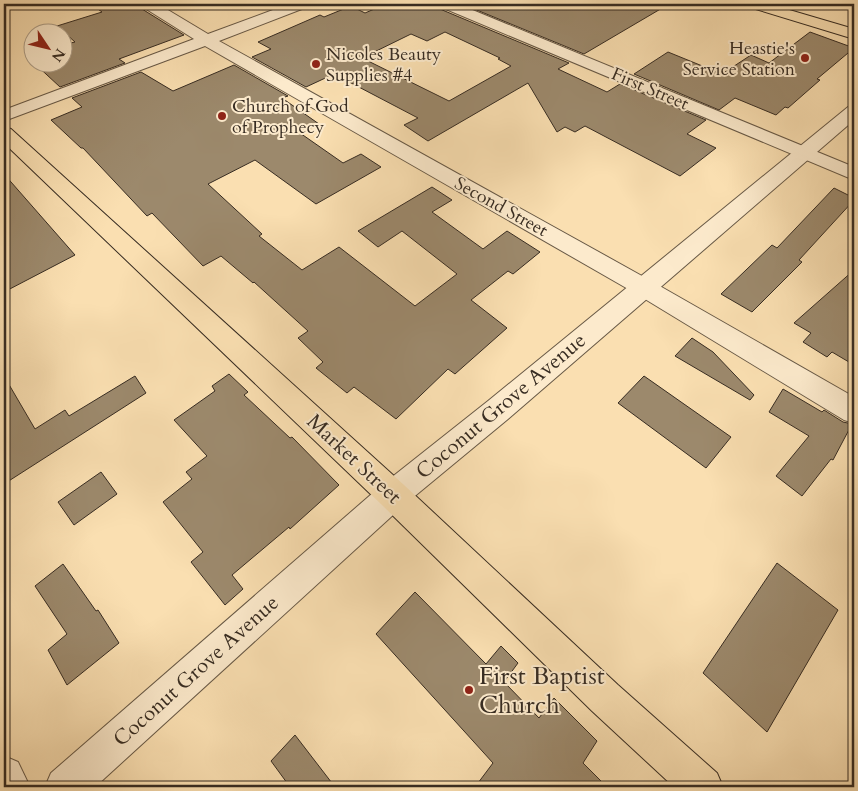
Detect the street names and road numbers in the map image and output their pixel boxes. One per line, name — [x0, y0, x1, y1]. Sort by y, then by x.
street label: First Street — [607, 62, 693, 117]
street label: Second Street — [450, 171, 552, 243]
street label: Coconut Grove Avenue — [410, 326, 592, 486]
street label: Market Street — [300, 407, 408, 511]
street label: Coconut Grove Avenue — [107, 589, 285, 753]

